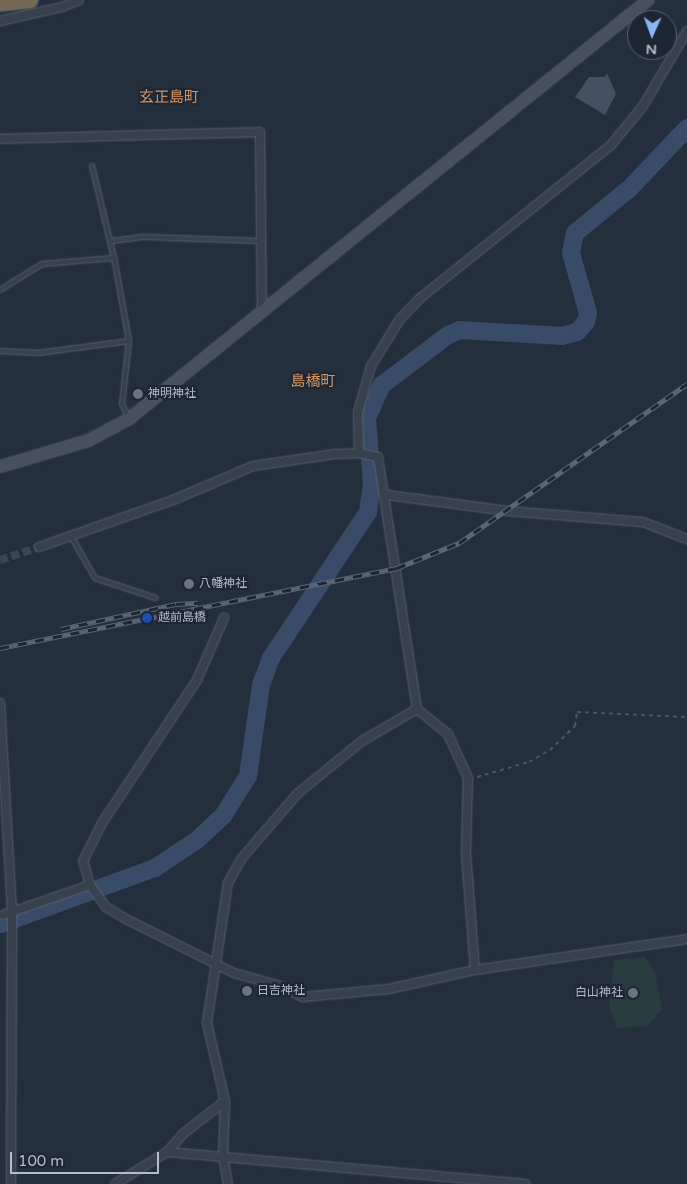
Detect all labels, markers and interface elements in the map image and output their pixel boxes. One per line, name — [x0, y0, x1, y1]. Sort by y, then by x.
north arrow — [627, 10, 677, 60]
text: N — [646, 41, 657, 58]
district label: 玄正島町 — [139, 89, 199, 107]
district label: 島橋町 — [291, 373, 335, 391]
place label: 神明神社 — [148, 387, 196, 401]
marker: 神明神社 — [132, 388, 144, 400]
place label: 八幡神社 — [199, 577, 247, 591]
marker: 八幡神社 — [183, 578, 195, 590]
marker: 越前島橋 — [140, 611, 154, 625]
place label: 越前島橋 — [158, 611, 206, 625]
place label: 日吉神社 — [257, 984, 305, 998]
marker: 日吉神社 — [241, 985, 253, 997]
place label: 白山神社 — [575, 986, 623, 1000]
marker: 白山神社 — [627, 987, 639, 999]
scale bar — [12, 1142, 161, 1174]
text: 100 m — [18, 1152, 64, 1170]

